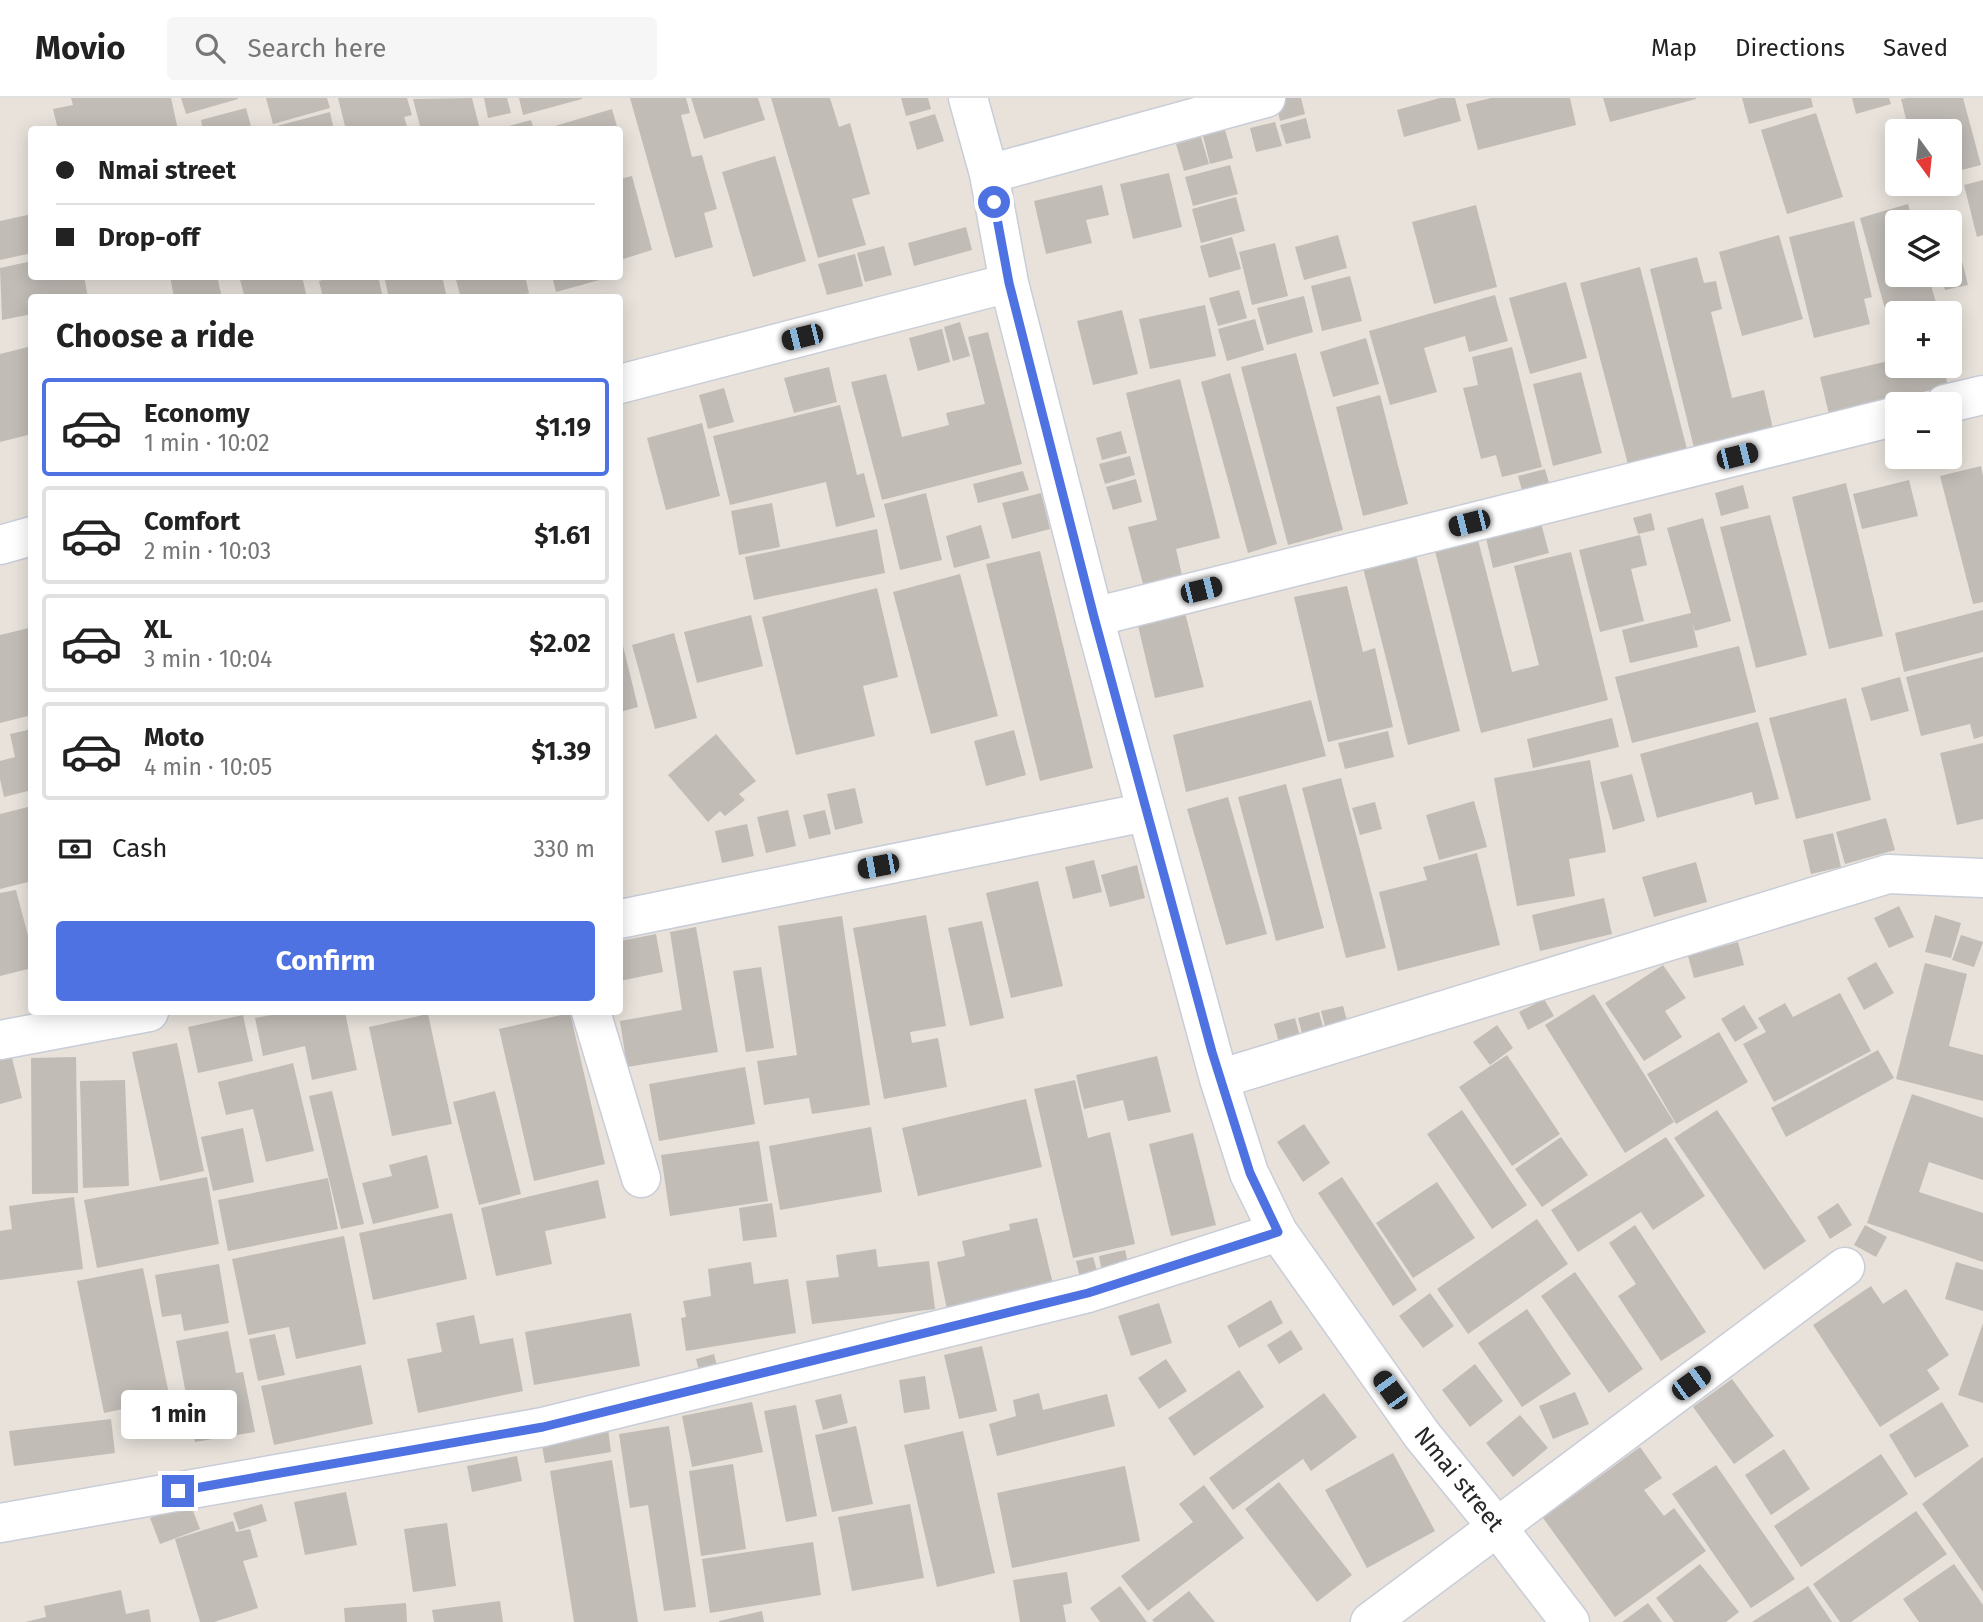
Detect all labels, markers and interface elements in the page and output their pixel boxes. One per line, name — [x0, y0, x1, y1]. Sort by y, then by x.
search box — [167, 17, 657, 80]
text: Movio — [35, 28, 125, 68]
icon: search — [191, 29, 229, 67]
text: Search here — [247, 33, 386, 64]
text: Map — [1651, 34, 1697, 62]
text: Directions — [1735, 34, 1845, 62]
text: Saved — [1883, 34, 1948, 62]
north arrow — [1885, 119, 1962, 196]
map controls — [1885, 119, 1962, 469]
text: Nmai street — [98, 155, 236, 186]
route start — [978, 186, 1010, 218]
button: layers — [1885, 210, 1962, 287]
text: Drop-off — [98, 222, 200, 253]
button: + — [1885, 301, 1962, 378]
text: Choose a ride — [56, 317, 254, 355]
car — [780, 322, 825, 352]
button: − — [1885, 392, 1962, 469]
icon: car — [60, 396, 123, 459]
text: Economy — [144, 398, 250, 429]
text: $1.19 — [535, 412, 591, 443]
text: 1 min · 10:02 — [144, 429, 270, 457]
car — [1715, 441, 1760, 471]
icon: car — [60, 504, 123, 567]
text: Comfort — [144, 506, 240, 537]
car — [1447, 508, 1492, 538]
text: $1.61 — [534, 520, 591, 551]
text: 2 min · 10:03 — [144, 537, 271, 565]
car — [1179, 575, 1224, 605]
icon: car — [60, 612, 123, 675]
text: XL — [144, 614, 172, 645]
text: $2.02 — [529, 628, 591, 659]
text: 3 min · 10:04 — [144, 645, 272, 673]
icon: car — [60, 720, 123, 783]
text: Moto — [144, 722, 204, 753]
text: $1.39 — [531, 736, 591, 767]
text: 4 min · 10:05 — [144, 753, 272, 781]
icon: cash — [56, 830, 94, 868]
text: Cash — [112, 833, 168, 864]
text: 330 m — [533, 835, 595, 863]
car — [856, 852, 901, 880]
button: Confirm — [56, 921, 595, 1001]
car — [1668, 1362, 1715, 1404]
car — [1370, 1367, 1411, 1413]
callout: 1 min — [120, 1390, 236, 1438]
text: 1 min — [151, 1400, 207, 1428]
street label: Nmai street — [1408, 1421, 1510, 1537]
route end — [162, 1475, 194, 1507]

